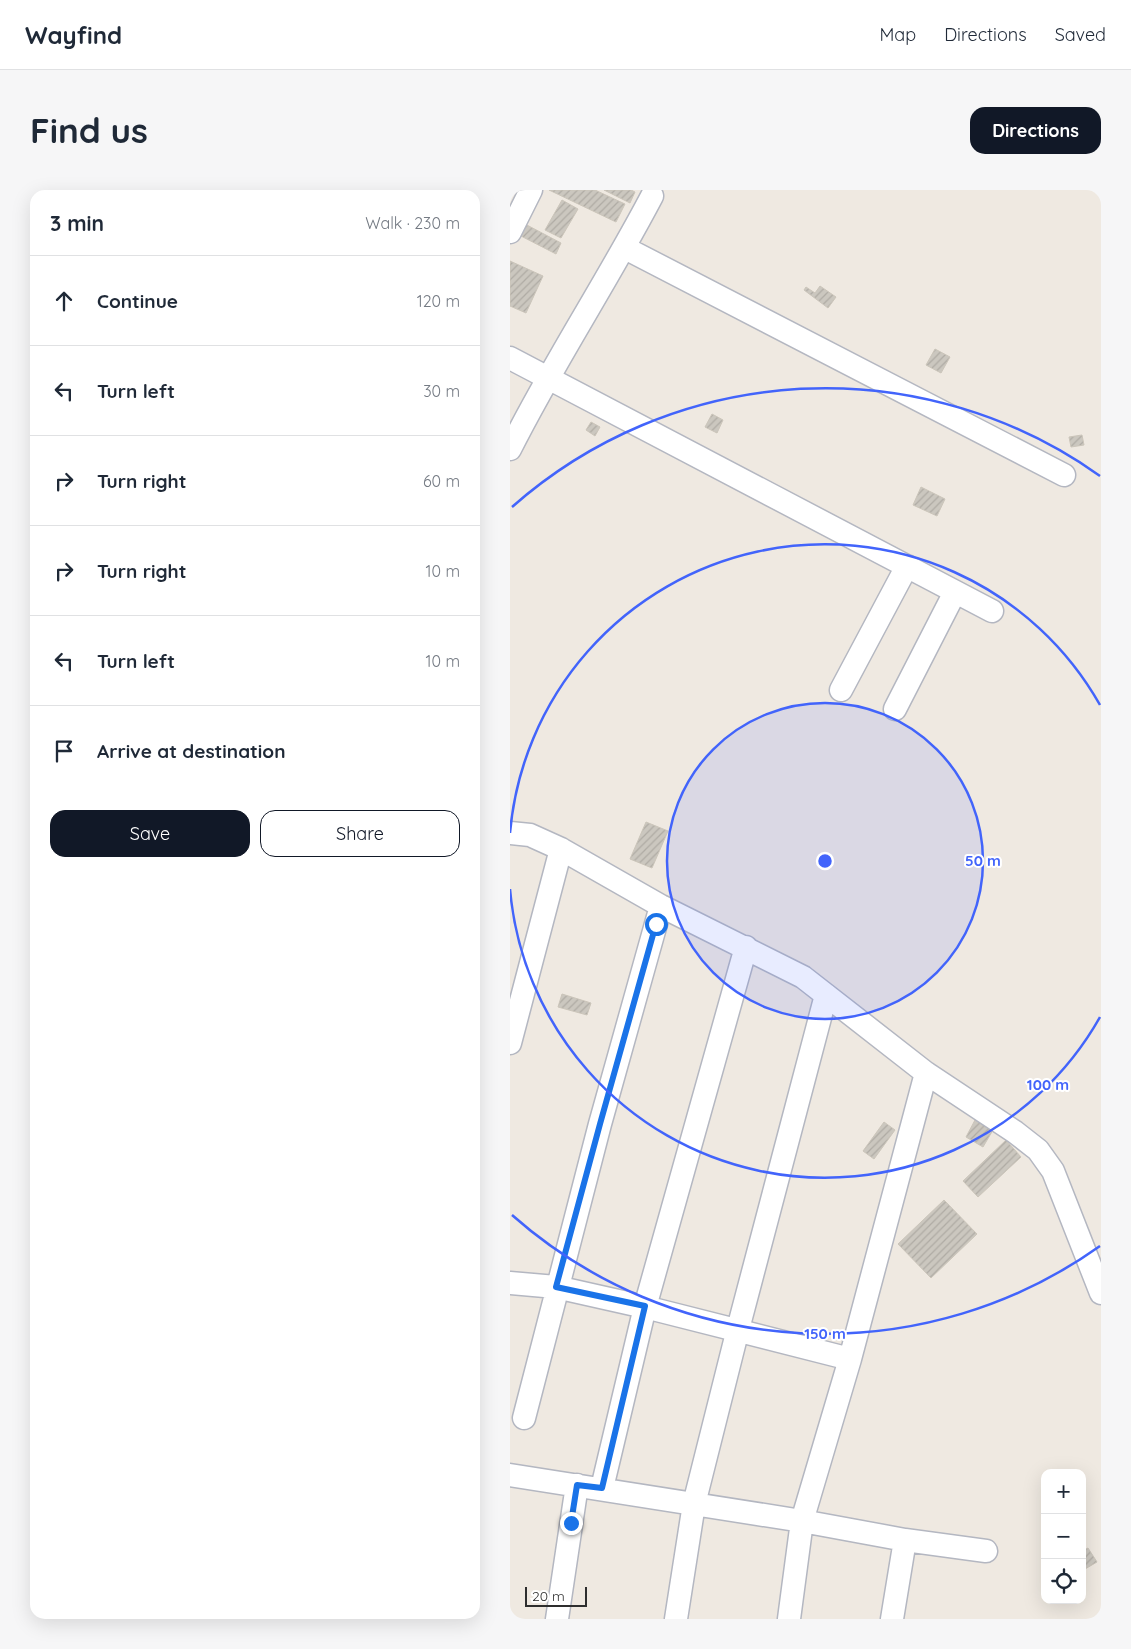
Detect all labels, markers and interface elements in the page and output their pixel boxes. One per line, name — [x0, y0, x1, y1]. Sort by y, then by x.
text: Wayfind — [25, 20, 122, 50]
text: Map — [879, 23, 916, 46]
text: Directions — [944, 23, 1027, 46]
text: Saved — [1055, 23, 1106, 46]
button: Directions — [970, 107, 1101, 154]
text: Find us — [30, 108, 148, 152]
text: 3 min — [50, 210, 104, 236]
text: Walk · 230 m — [365, 213, 460, 233]
icon: ahead — [50, 287, 78, 315]
text: Continue — [97, 289, 178, 313]
text: 120 m — [417, 291, 460, 311]
icon: left — [50, 377, 78, 405]
text: Turn left — [97, 379, 175, 403]
text: 30 m — [423, 381, 460, 401]
icon: right — [50, 467, 78, 495]
text: Turn right — [97, 469, 186, 493]
text: 60 m — [423, 471, 460, 491]
icon: right — [50, 557, 78, 585]
text: Turn right — [97, 559, 186, 583]
text: 10 m — [426, 561, 460, 581]
icon: left — [50, 647, 78, 675]
text: Turn left — [97, 649, 175, 673]
text: 10 m — [426, 651, 460, 671]
icon: arrive — [50, 737, 78, 765]
text: Arrive at destination — [97, 739, 286, 763]
button: Save — [50, 810, 250, 857]
button: Share — [260, 810, 460, 857]
text: 50 m — [965, 851, 1001, 870]
centre of rings — [816, 852, 834, 870]
route start — [645, 913, 668, 936]
text: 100 m — [1027, 1075, 1069, 1094]
text: 150 m — [804, 1324, 846, 1343]
map controls — [1041, 1469, 1086, 1604]
button: + — [1041, 1469, 1086, 1514]
route end — [560, 1512, 583, 1535]
button: − — [1041, 1514, 1086, 1559]
button: locate — [1041, 1559, 1086, 1604]
scale bar — [525, 1584, 588, 1607]
text: 20 m — [532, 1587, 565, 1605]

